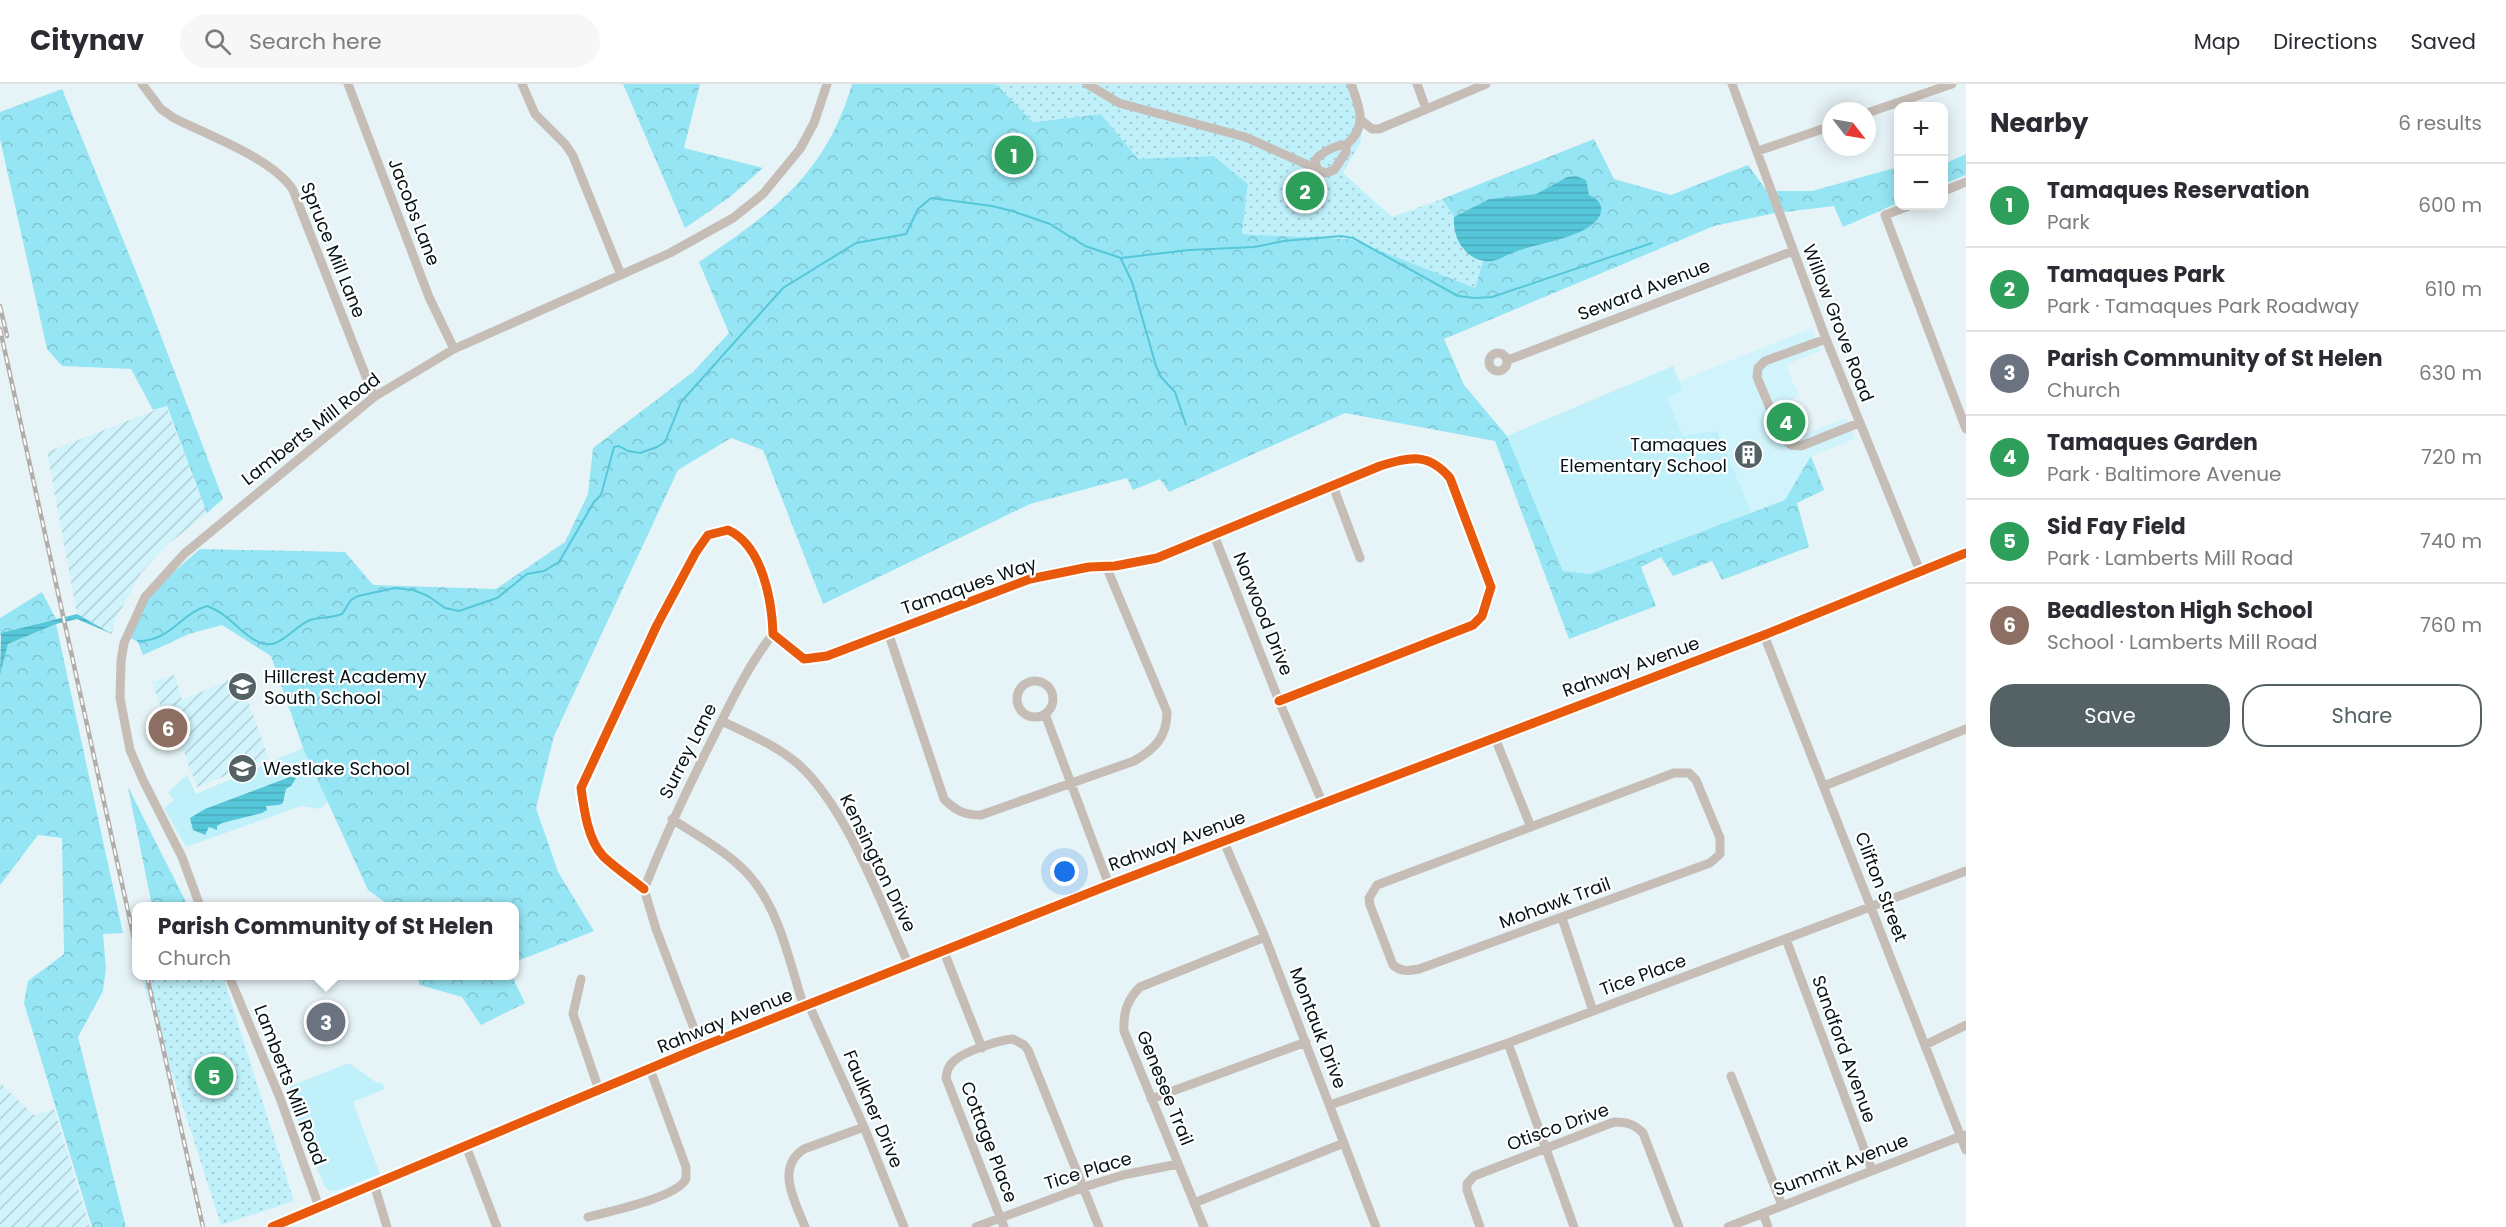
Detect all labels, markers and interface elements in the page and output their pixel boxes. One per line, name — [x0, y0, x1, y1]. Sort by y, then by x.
search box — [180, 14, 600, 68]
text: Citynav — [30, 21, 144, 60]
icon: search — [201, 25, 234, 58]
text: Search here — [249, 26, 382, 57]
text: Map — [2194, 27, 2240, 56]
text: Directions — [2273, 27, 2377, 56]
text: Saved — [2410, 27, 2476, 56]
north arrow — [1822, 102, 1876, 156]
map controls — [1894, 102, 1948, 210]
button: + — [1894, 102, 1948, 156]
text: Nearby — [1990, 105, 2088, 141]
text: 6 results — [2398, 109, 2482, 137]
pin: 1 — [994, 132, 1034, 178]
street label: Jacobs Lane — [383, 155, 446, 269]
button: − — [1894, 156, 1948, 210]
pin: 2 — [1286, 168, 1324, 214]
text: Tamaques Reservation — [2047, 175, 2310, 206]
street label: Spruce Mill Lane — [295, 178, 372, 321]
text: 1 — [2006, 191, 2013, 219]
text: 600 m — [2418, 191, 2482, 219]
text: Park — [2047, 208, 2090, 236]
street label: Willow Grove Road — [1797, 240, 1880, 405]
street label: Seward Avenue — [1574, 253, 1714, 326]
text: Tamaques Park — [2047, 259, 2225, 290]
text: 2 — [2004, 275, 2015, 303]
text: 610 m — [2424, 275, 2482, 303]
text: Park · Tamaques Park Roadway — [2047, 292, 2359, 320]
text: Parish Community of St Helen — [2047, 343, 2383, 374]
text: 3 — [2003, 359, 2016, 387]
text: 630 m — [2419, 359, 2482, 387]
street label: Lamberts Mill Road — [236, 367, 385, 491]
text: Church — [2047, 376, 2120, 404]
pin: 4 — [1766, 400, 1806, 444]
text: Tamaques Garden — [2047, 427, 2258, 458]
place label: Tamaques Elementary School — [1560, 432, 1727, 478]
building icon: Tamaques Elementary School — [1732, 439, 1764, 471]
text: 4 — [2003, 443, 2016, 471]
text: 720 m — [2421, 443, 2482, 471]
text: Park · Baltimore Avenue — [2047, 460, 2281, 488]
text: Sid Fay Field — [2047, 511, 2186, 542]
text: 5 — [2003, 527, 2016, 555]
text: 740 m — [2420, 527, 2482, 555]
text: Park · Lamberts Mill Road — [2047, 544, 2293, 572]
street label: Norwood Drive — [1227, 548, 1300, 679]
street label: Tamaques Way — [898, 551, 1040, 620]
text: Beadleston High School — [2047, 595, 2313, 626]
text: 6 — [2003, 611, 2016, 639]
text: 760 m — [2420, 611, 2482, 639]
text: School · Lamberts Mill Road — [2047, 628, 2318, 656]
street label: Rahway Avenue — [1559, 630, 1703, 703]
place label: Hillcrest Academy South School — [264, 664, 427, 710]
school or university icon: Hillcrest Academy South School — [227, 671, 259, 703]
button: Save — [1990, 684, 2230, 747]
button: Share — [2242, 684, 2482, 747]
street label: Surrey Lane — [653, 699, 722, 803]
pin: 6 — [148, 706, 188, 750]
school or university icon: Westlake School — [226, 753, 258, 785]
place label: Westlake School — [263, 756, 410, 781]
street label: Kensington Drive — [834, 790, 923, 936]
street label: Rahway Avenue — [1105, 804, 1249, 877]
street label: Clifton Street — [1849, 828, 1914, 945]
your location — [1050, 857, 1079, 886]
street label: Mohawk Trail — [1496, 871, 1614, 934]
popup — [132, 902, 519, 980]
text: Parish Community of St Helen — [158, 911, 493, 942]
text: Church — [158, 944, 231, 972]
street label: Tice Place — [1596, 947, 1689, 1002]
street label: Montauk Drive — [1284, 964, 1353, 1092]
street label: Sandford Avenue — [1806, 972, 1883, 1126]
street label: Rahway Avenue — [653, 982, 796, 1059]
pin: 3 — [306, 1000, 346, 1044]
street label: Lamberts Mill Road — [248, 1001, 333, 1169]
street label: Genesee Trail — [1131, 1027, 1200, 1149]
street label: Faulkner Drive — [837, 1046, 910, 1172]
pin: 5 — [194, 1054, 234, 1098]
street label: Cottage Place — [955, 1078, 1024, 1206]
street label: Otisco Drive — [1503, 1097, 1612, 1157]
street label: Summit Avenue — [1770, 1127, 1912, 1202]
street label: Tice Place — [1041, 1145, 1135, 1196]

